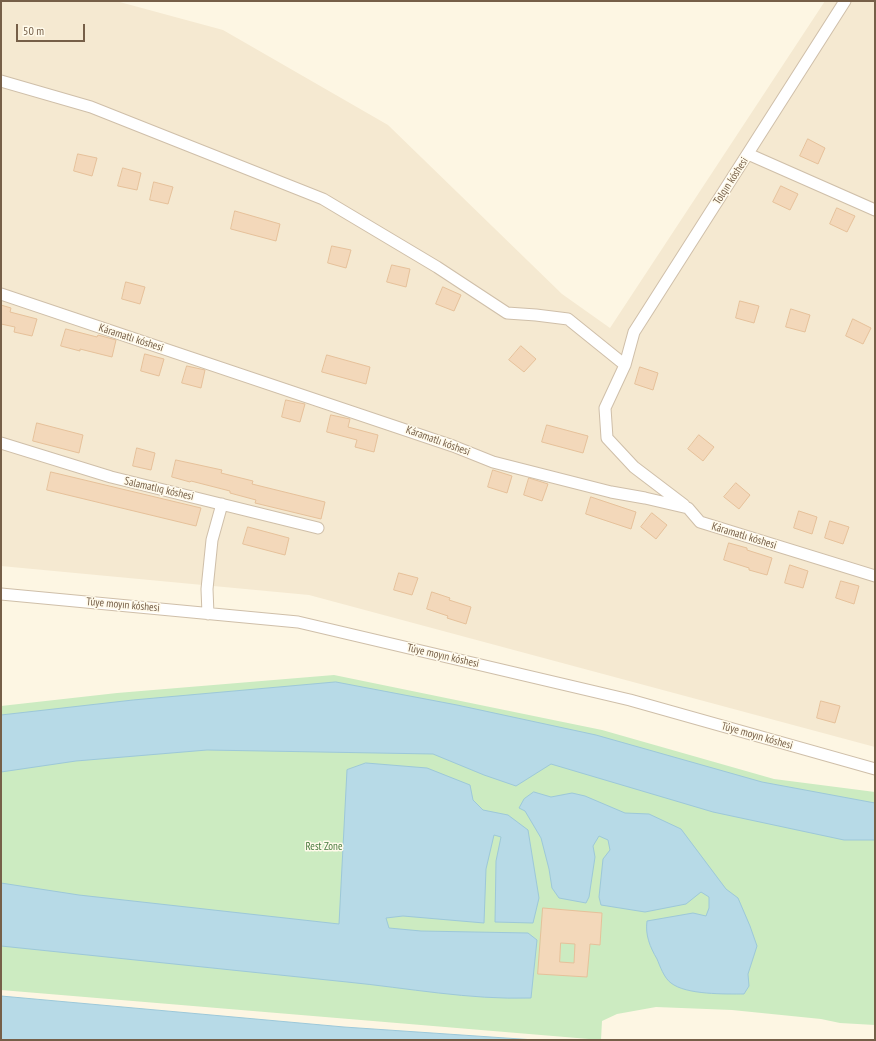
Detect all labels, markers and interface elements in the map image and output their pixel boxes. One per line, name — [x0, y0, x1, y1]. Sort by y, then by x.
scale bar — [18, 16, 87, 42]
text: 50 m — [23, 23, 44, 38]
street label: Tolqın kóshesi — [711, 155, 751, 207]
street label: Káramatlı kóshesi — [97, 321, 165, 355]
street label: Káramatlı kóshesi — [404, 423, 472, 459]
street label: Salamatlıq kóshesi — [123, 475, 195, 503]
street label: Káramatlı kóshesi — [710, 520, 778, 552]
street label: Túye moyın kóshesi — [86, 595, 160, 615]
street label: Túye moyın kóshesi — [406, 641, 480, 671]
street label: Túye moyın kóshesi — [720, 720, 794, 752]
park label: Rest Zone — [306, 840, 342, 854]

